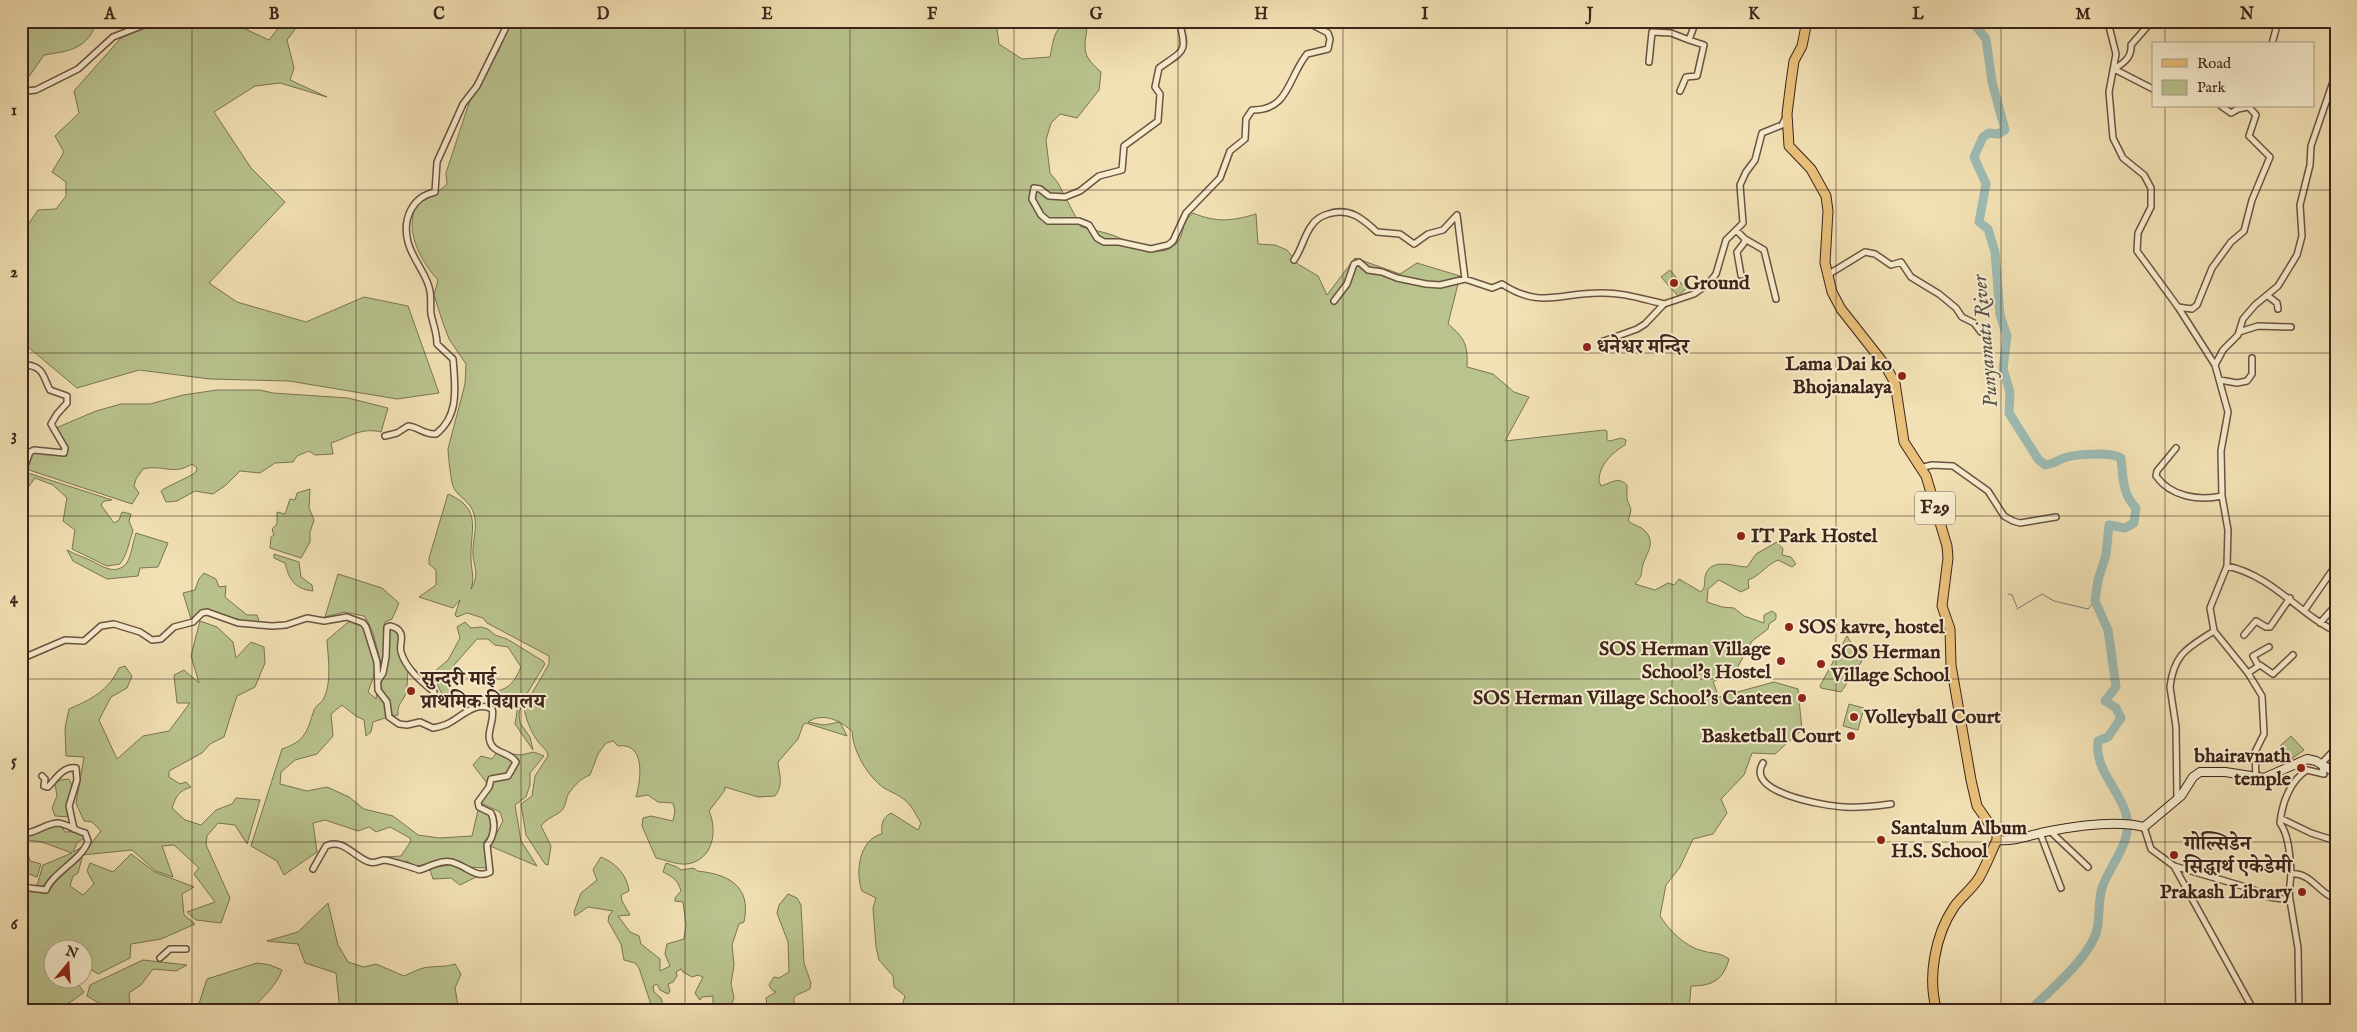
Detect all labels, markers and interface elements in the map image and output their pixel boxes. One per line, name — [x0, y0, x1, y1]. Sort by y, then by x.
text: A — [104, 5, 117, 25]
text: B — [269, 5, 280, 25]
text: C — [433, 5, 445, 25]
text: D — [597, 5, 610, 25]
text: E — [761, 5, 773, 25]
text: F — [927, 5, 938, 25]
text: G — [1090, 5, 1103, 25]
text: H — [1254, 5, 1268, 25]
text: I — [1422, 5, 1429, 25]
text: J — [1585, 5, 1594, 25]
text: K — [1748, 5, 1761, 25]
text: L — [1912, 5, 1924, 25]
text: M — [2075, 5, 2091, 25]
text: N — [2239, 5, 2254, 25]
legend — [2152, 42, 2314, 108]
text: Road — [2197, 54, 2232, 73]
text: Park — [2197, 78, 2227, 97]
text: 1 — [11, 101, 17, 121]
text: 2 — [10, 263, 18, 283]
place label: Ground — [1684, 271, 1751, 296]
water label: Punyamati River — [1967, 273, 2005, 409]
marker: Ground — [1668, 277, 1680, 289]
place label: धनेश्वर मन्दिर — [1597, 334, 1691, 360]
marker: धनेश्वर मन्दिर — [1581, 341, 1593, 353]
place label: Lama Dai ko Bhojanalaya — [1785, 352, 1892, 400]
marker: Lama Dai ko Bhojanalaya — [1896, 370, 1908, 382]
text: 3 — [11, 426, 17, 446]
road number: F29 — [1915, 492, 1955, 524]
place label: IT Park Hostel — [1751, 524, 1878, 549]
marker: IT Park Hostel — [1735, 530, 1747, 542]
text: 4 — [10, 589, 19, 609]
place label: SOS kavre, hostel — [1799, 615, 1945, 640]
marker: SOS kavre, hostel — [1783, 621, 1795, 633]
place label: SOS Herman Village School's Hostel — [1599, 637, 1772, 685]
place label: SOS Herman Village School — [1830, 640, 1950, 688]
marker: SOS Herman Village School's Hostel — [1775, 655, 1787, 667]
marker: SOS Herman Village School — [1815, 658, 1827, 670]
place label: सुन्दरी माई प्राथमिक विद्यालय — [419, 666, 547, 715]
marker: सुन्दरी माई प्राथमिक विद्यालय — [405, 685, 417, 697]
place label: SOS Herman Village School's Canteen — [1473, 686, 1792, 711]
marker: SOS Herman Village School's Canteen — [1796, 692, 1808, 704]
place label: Volleyball Court — [1863, 705, 2001, 730]
marker: Volleyball Court — [1848, 711, 1860, 723]
place label: Basketball Court — [1701, 724, 1841, 749]
marker: Basketball Court — [1845, 730, 1857, 742]
place label: bhairavnath temple — [2193, 744, 2292, 792]
text: 5 — [11, 752, 17, 772]
marker: bhairavnath temple — [2295, 762, 2307, 774]
place label: Santalum Album H.S. School — [1891, 816, 2028, 864]
place label: गोल्सिडेन सिद्धार्थ एकेडेमी — [2182, 831, 2293, 880]
marker: Santalum Album H.S. School — [1875, 834, 1887, 846]
marker: गोल्सिडेन सिद्धार्थ एकेडेमी — [2168, 849, 2180, 861]
place label: Prakash Library — [2160, 880, 2293, 905]
marker: Prakash Library — [2296, 886, 2308, 898]
text: 6 — [11, 915, 19, 935]
north arrow — [42, 940, 92, 990]
text: N — [62, 942, 80, 963]

